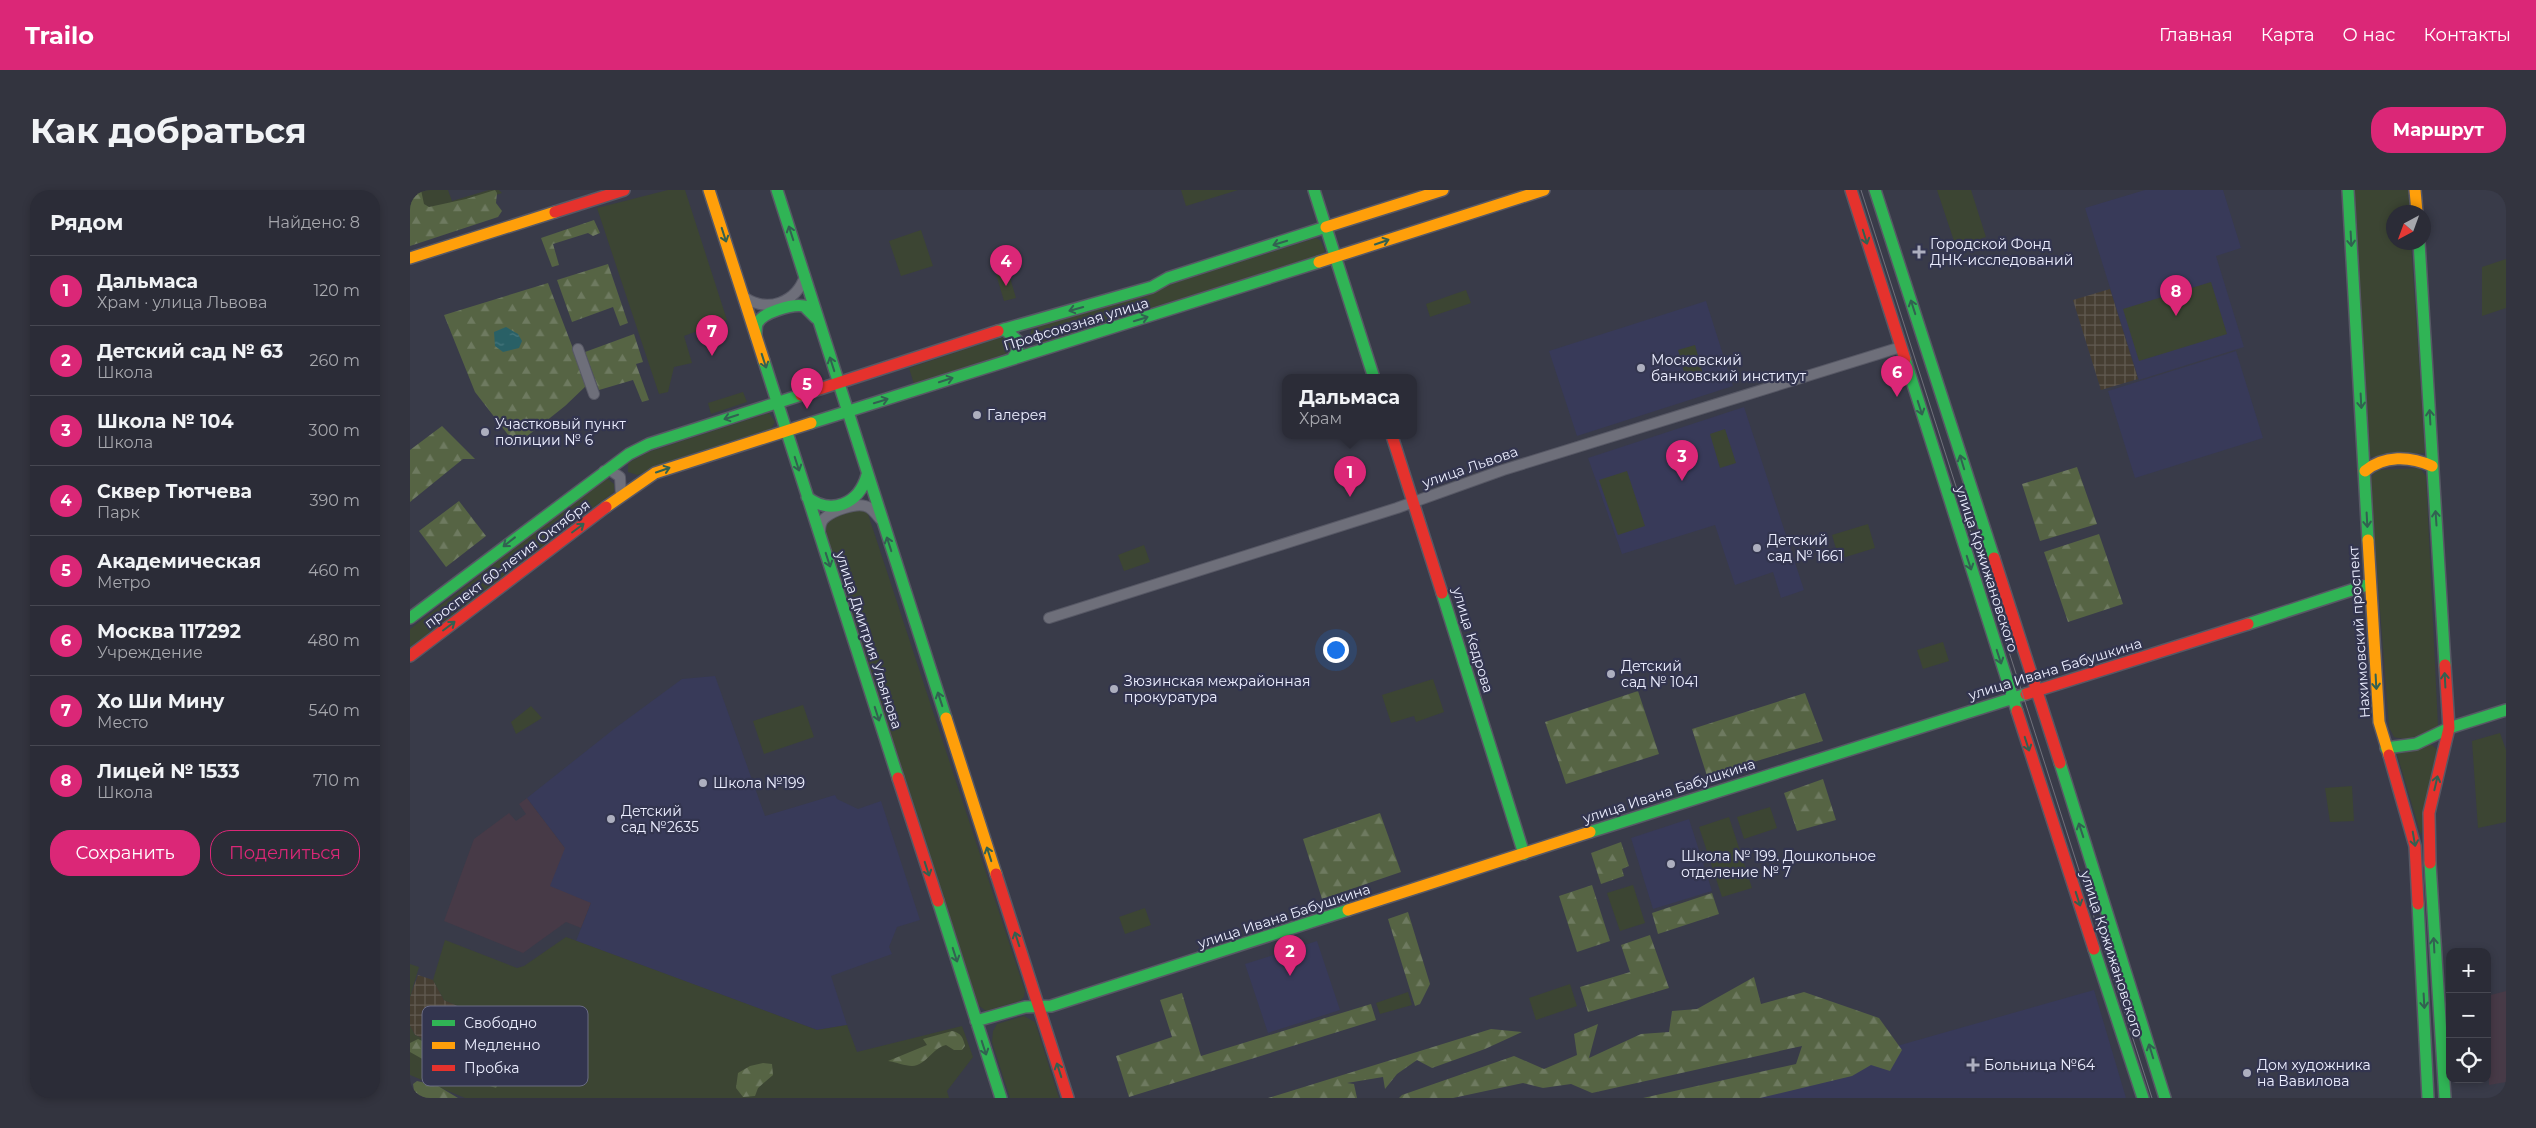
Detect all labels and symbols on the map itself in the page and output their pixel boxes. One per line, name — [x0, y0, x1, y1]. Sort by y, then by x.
north arrow — [2386, 205, 2431, 250]
one-way arrow — [785, 226, 795, 242]
one-way arrow — [719, 227, 729, 243]
one-way arrow — [1861, 228, 1871, 244]
one-way arrow — [2347, 230, 2356, 246]
place label: Городской Фонд ДНК-исследований — [1930, 235, 2073, 269]
one-way arrow — [1374, 236, 1390, 246]
one-way arrow — [1272, 239, 1288, 249]
pin: 4 — [990, 245, 1022, 286]
marker: Городской Фонд ДНК-исследований — [1912, 245, 1926, 259]
pin: 8 — [2160, 275, 2192, 316]
street label: Профсоюзная улица — [1001, 293, 1151, 355]
one-way arrow — [1908, 299, 1917, 315]
one-way arrow — [1068, 304, 1084, 314]
one-way arrow — [1133, 313, 1149, 323]
pin: 7 — [696, 315, 728, 356]
place label: Московский банковский институт — [1651, 351, 1807, 385]
one-way arrow — [760, 352, 769, 368]
one-way arrow — [826, 356, 836, 372]
pin: 6 — [1881, 356, 1913, 397]
marker: Московский банковский институт — [1635, 362, 1647, 374]
pin: 5 — [791, 368, 823, 409]
one-way arrow — [938, 375, 954, 385]
one-way arrow — [2356, 393, 2365, 409]
one-way arrow — [872, 395, 888, 405]
one-way arrow — [1916, 400, 1925, 415]
place label: Галерея — [987, 406, 1047, 424]
marker: Галерея — [971, 409, 983, 421]
one-way arrow — [2425, 410, 2434, 426]
one-way arrow — [723, 413, 739, 422]
place label: Участковый пункт полиции № 6 — [495, 415, 626, 449]
marker: Участковый пункт полиции № 6 — [479, 426, 491, 438]
pin: 3 — [1666, 440, 1698, 481]
street label: улица Львова — [1419, 442, 1520, 492]
one-way arrow — [1956, 454, 1966, 470]
one-way arrow — [792, 455, 802, 471]
pin: 1 — [1334, 456, 1366, 497]
one-way arrow — [655, 465, 670, 474]
street label: улица Кржижановского — [1951, 483, 2022, 655]
street label: проспект 60-летия Октября — [421, 496, 593, 632]
one-way arrow — [2431, 510, 2441, 526]
one-way arrow — [2363, 512, 2372, 528]
one-way arrow — [571, 523, 585, 533]
place label: Детский сад № 1661 — [1767, 531, 1843, 565]
one-way arrow — [503, 537, 516, 548]
one-way arrow — [884, 537, 894, 553]
marker: Детский сад № 1661 — [1751, 542, 1763, 554]
street label: Нахимовский проспект — [2344, 545, 2374, 719]
street label: улица Дмитрия Ульянова — [831, 548, 906, 731]
one-way arrow — [824, 551, 833, 567]
one-way arrow — [1965, 555, 1974, 570]
street label: улица Кедрова — [1448, 584, 1498, 695]
one-way arrow — [442, 621, 455, 632]
street label: улица Ивана Бабушкина — [1965, 634, 2144, 704]
your location — [1323, 637, 1349, 663]
one-way arrow — [1994, 649, 2004, 665]
place label: Детский сад № 1041 — [1621, 657, 1699, 691]
marker: Детский сад № 1041 — [1605, 668, 1617, 680]
place label: Зюзинская межрайонная прокуратура — [1124, 672, 1310, 706]
one-way arrow — [2441, 672, 2450, 688]
one-way arrow — [2372, 674, 2381, 690]
marker: Зюзинская межрайонная прокуратура — [1108, 683, 1120, 695]
one-way arrow — [934, 691, 944, 707]
one-way arrow — [873, 706, 883, 722]
one-way arrow — [2023, 736, 2032, 752]
street label: улица Ивана Бабушкина — [1579, 755, 1758, 828]
place label: Школа №199 — [713, 774, 805, 792]
one-way arrow — [2432, 776, 2441, 792]
marker: Школа №199 — [697, 777, 709, 789]
place label: Детский сад №2635 — [621, 802, 699, 836]
marker: Детский сад №2635 — [605, 813, 617, 825]
one-way arrow — [2076, 822, 2086, 838]
one-way arrow — [2409, 831, 2419, 847]
one-way arrow — [984, 846, 994, 862]
place label: Школа № 199. Дошкольное отделение № 7 — [1681, 847, 1876, 881]
marker: Школа № 199. Дошкольное отделение № 7 — [1665, 858, 1677, 870]
one-way arrow — [923, 861, 932, 876]
street label: улица Кржижановского — [2076, 868, 2147, 1040]
street label: улица Ивана Бабушкина — [1194, 880, 1373, 953]
one-way arrow — [2074, 890, 2083, 906]
one-way arrow — [1011, 931, 1021, 947]
pin: 2 — [1274, 935, 1306, 976]
one-way arrow — [2429, 937, 2438, 953]
one-way arrow — [950, 947, 960, 963]
one-way arrow — [2419, 993, 2429, 1009]
legend — [422, 1006, 588, 1086]
text: Свободно — [464, 1014, 537, 1032]
text: Медленно — [464, 1036, 540, 1054]
one-way arrow — [980, 1040, 990, 1056]
one-way arrow — [2146, 1044, 2156, 1060]
place label: Больница №64 — [1984, 1056, 2096, 1074]
place label: Дом художника на Вавилова — [2257, 1056, 2371, 1090]
marker: Больница №64 — [1966, 1058, 1980, 1072]
text: Пробка — [464, 1059, 519, 1077]
one-way arrow — [1054, 1062, 1063, 1078]
marker: Дом художника на Вавилова — [2241, 1067, 2253, 1079]

